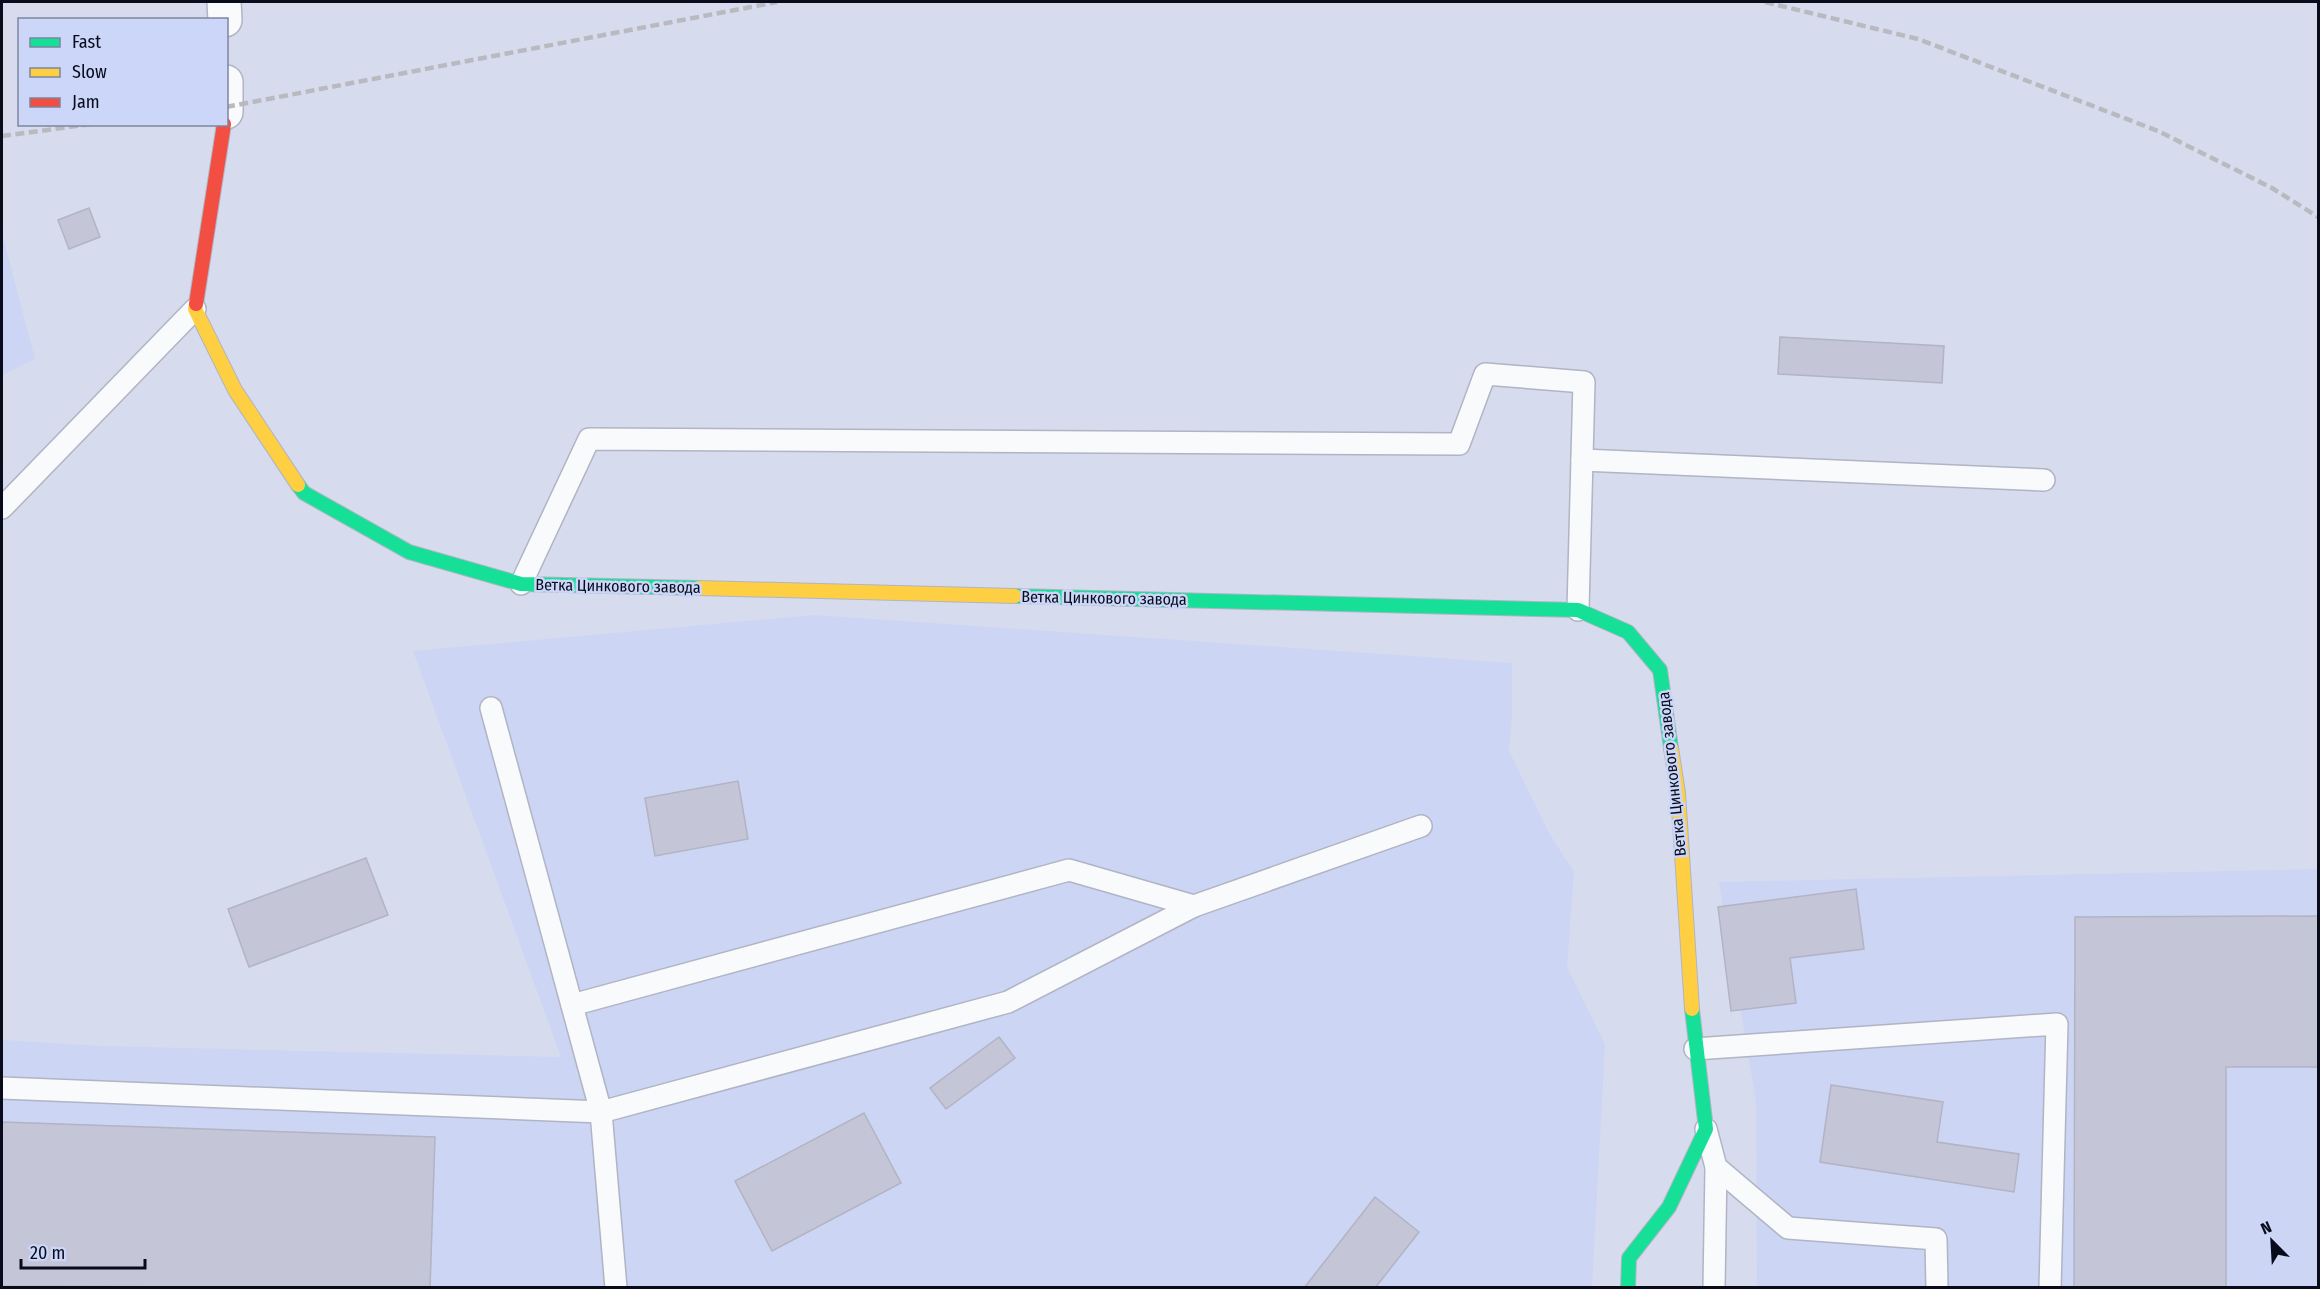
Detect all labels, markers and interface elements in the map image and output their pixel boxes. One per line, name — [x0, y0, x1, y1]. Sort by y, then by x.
legend — [18, 18, 228, 126]
text: Fast — [72, 31, 101, 53]
text: Slow — [72, 61, 107, 83]
text: Jam — [72, 91, 100, 113]
street label: Ветка Цинкового завода — [535, 575, 701, 597]
street label: Ветка Цинкового завода — [1021, 587, 1187, 609]
street label: Ветка Цинкового завода — [1654, 691, 1690, 857]
north arrow — [2242, 1211, 2302, 1271]
text: N — [2258, 1217, 2274, 1238]
scale bar — [21, 1232, 146, 1270]
text: 20 m — [30, 1242, 65, 1264]

